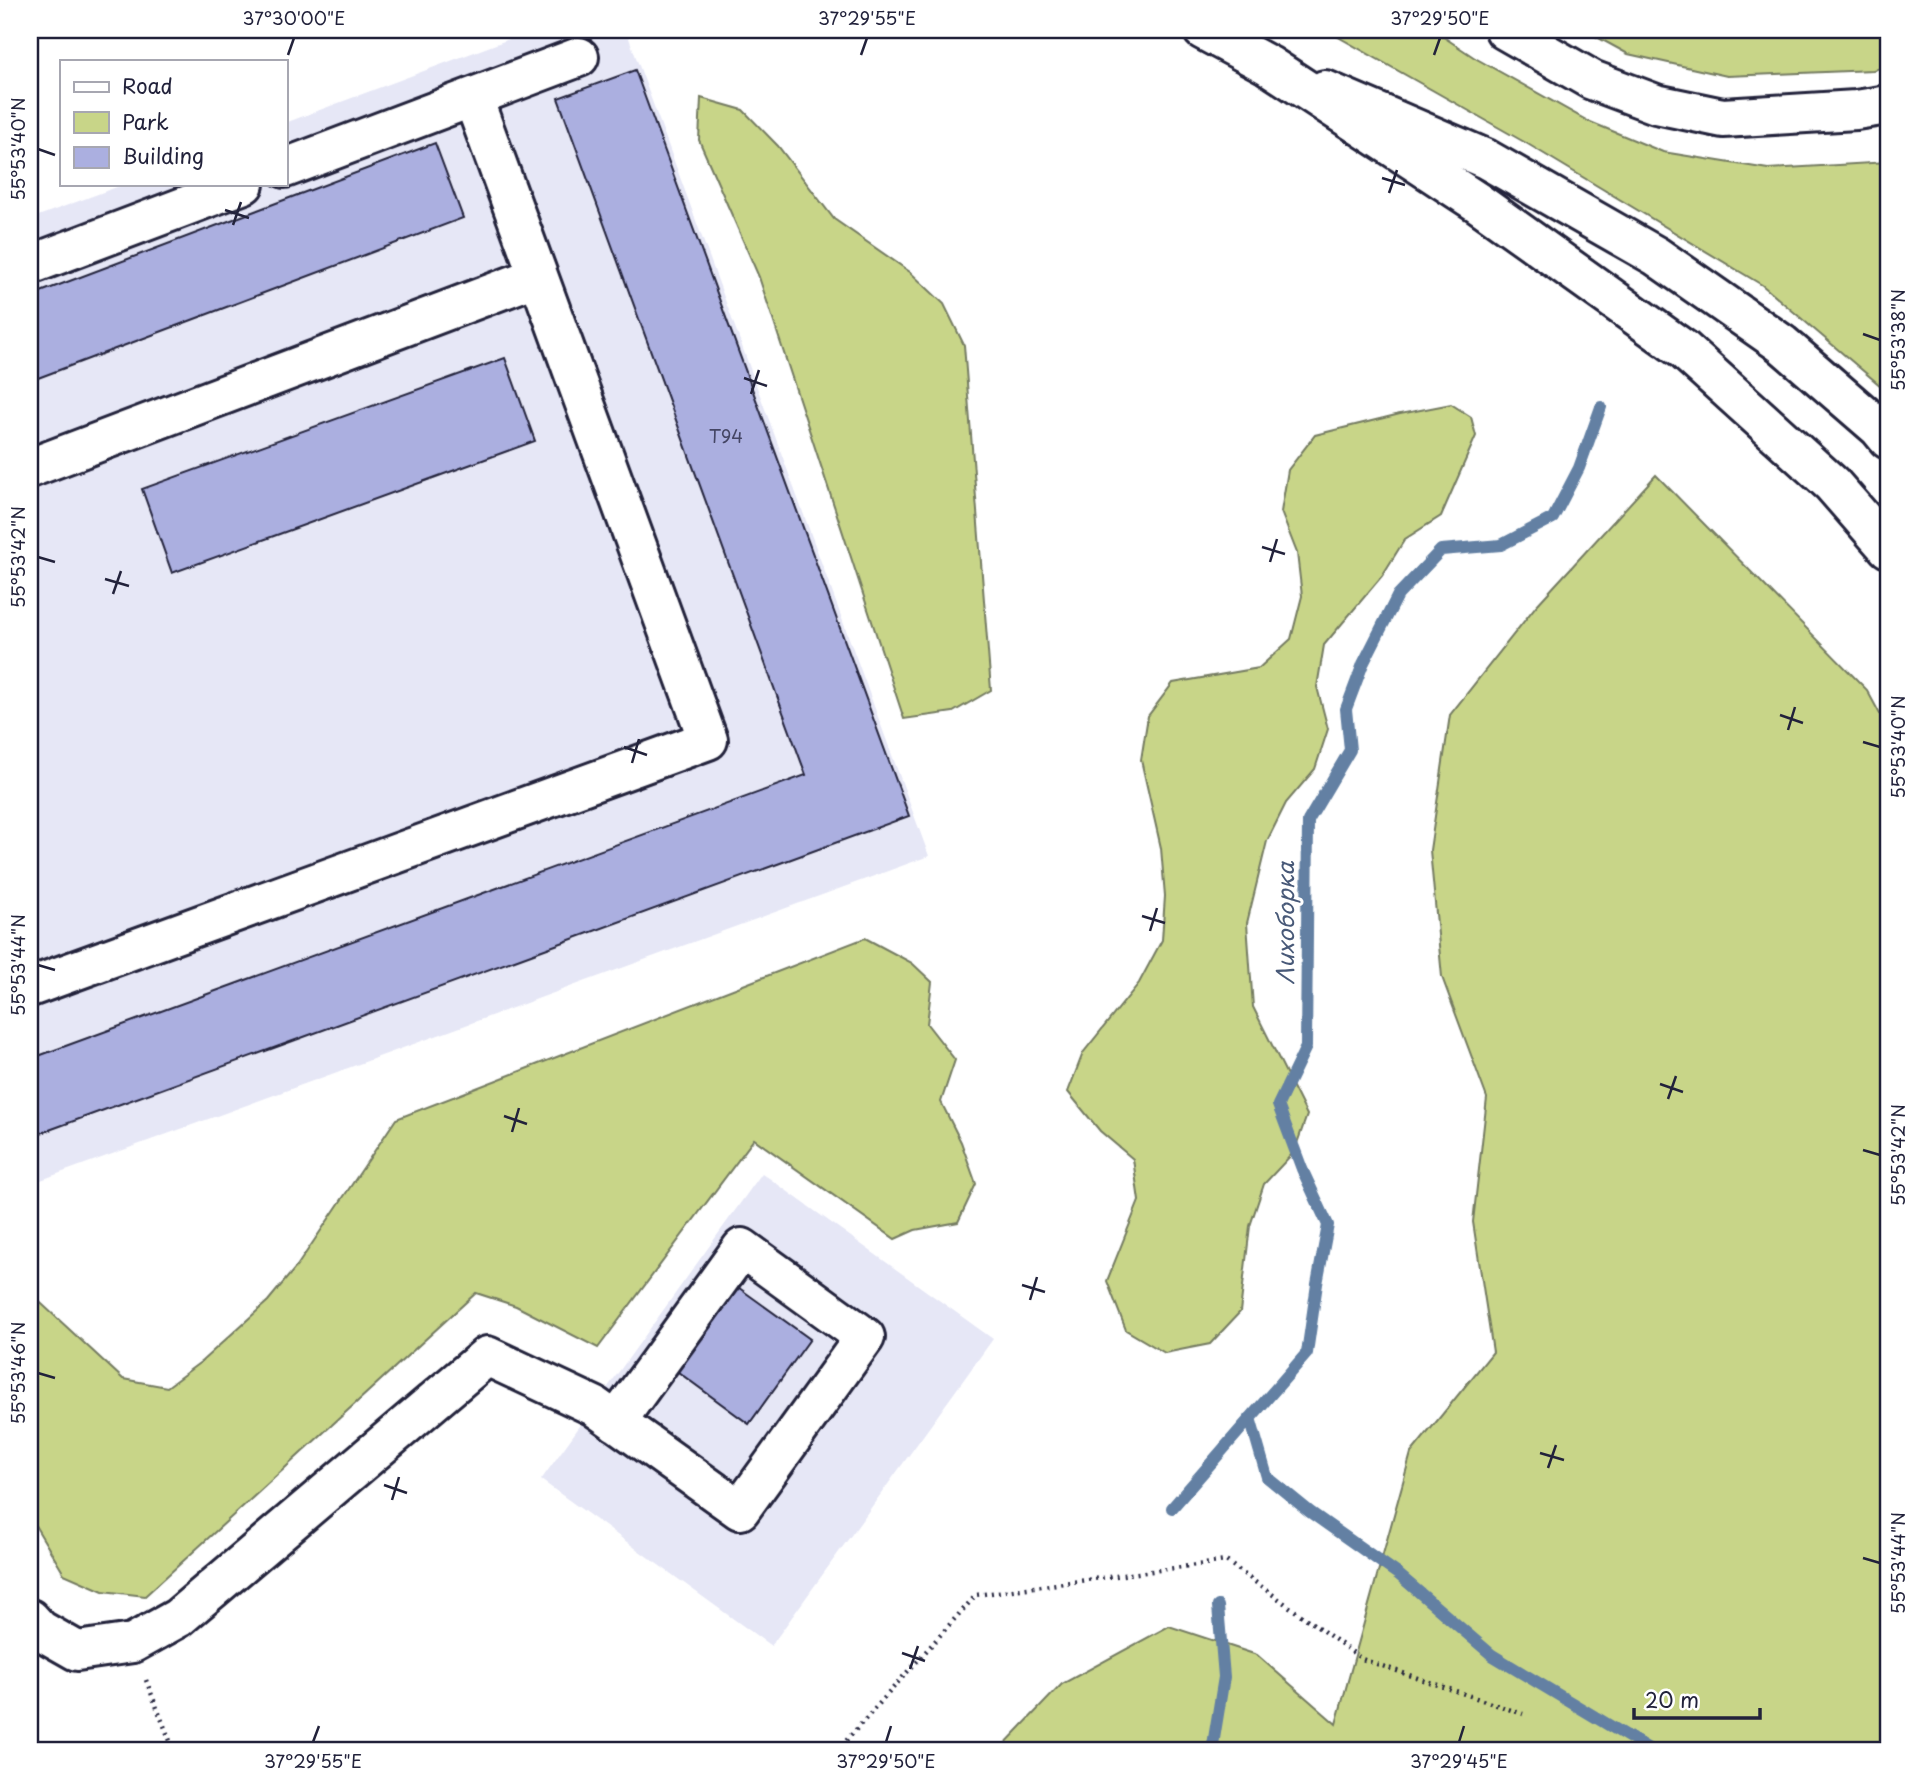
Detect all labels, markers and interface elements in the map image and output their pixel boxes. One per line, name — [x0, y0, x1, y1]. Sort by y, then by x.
text: 37°30'00"E — [243, 4, 345, 31]
text: 37°29'55"E — [818, 4, 916, 31]
text: 37°29'50"E — [1390, 4, 1490, 31]
legend — [60, 60, 287, 186]
text: Road — [122, 69, 173, 101]
text: 55°53'40"N — [4, 97, 31, 201]
text: Park — [122, 105, 169, 137]
text: Building — [122, 139, 204, 171]
text: 55°53'38"N — [1884, 289, 1911, 391]
house number: Т94 — [709, 422, 743, 449]
text: 55°53'42"N — [4, 506, 31, 608]
text: 55°53'40"N — [1884, 695, 1911, 799]
water label: Лихоборка — [1267, 861, 1302, 985]
text: 55°53'44"N — [4, 914, 31, 1016]
text: 55°53'42"N — [1884, 1104, 1911, 1206]
text: 55°53'46"N — [4, 1321, 31, 1425]
text: 55°53'44"N — [1884, 1512, 1911, 1614]
scale bar — [1634, 1676, 1760, 1720]
text: 20 m — [1645, 1683, 1699, 1715]
text: 37°29'55"E — [264, 1747, 362, 1774]
text: 37°29'50"E — [836, 1747, 936, 1774]
text: 37°29'45"E — [1410, 1747, 1508, 1774]

